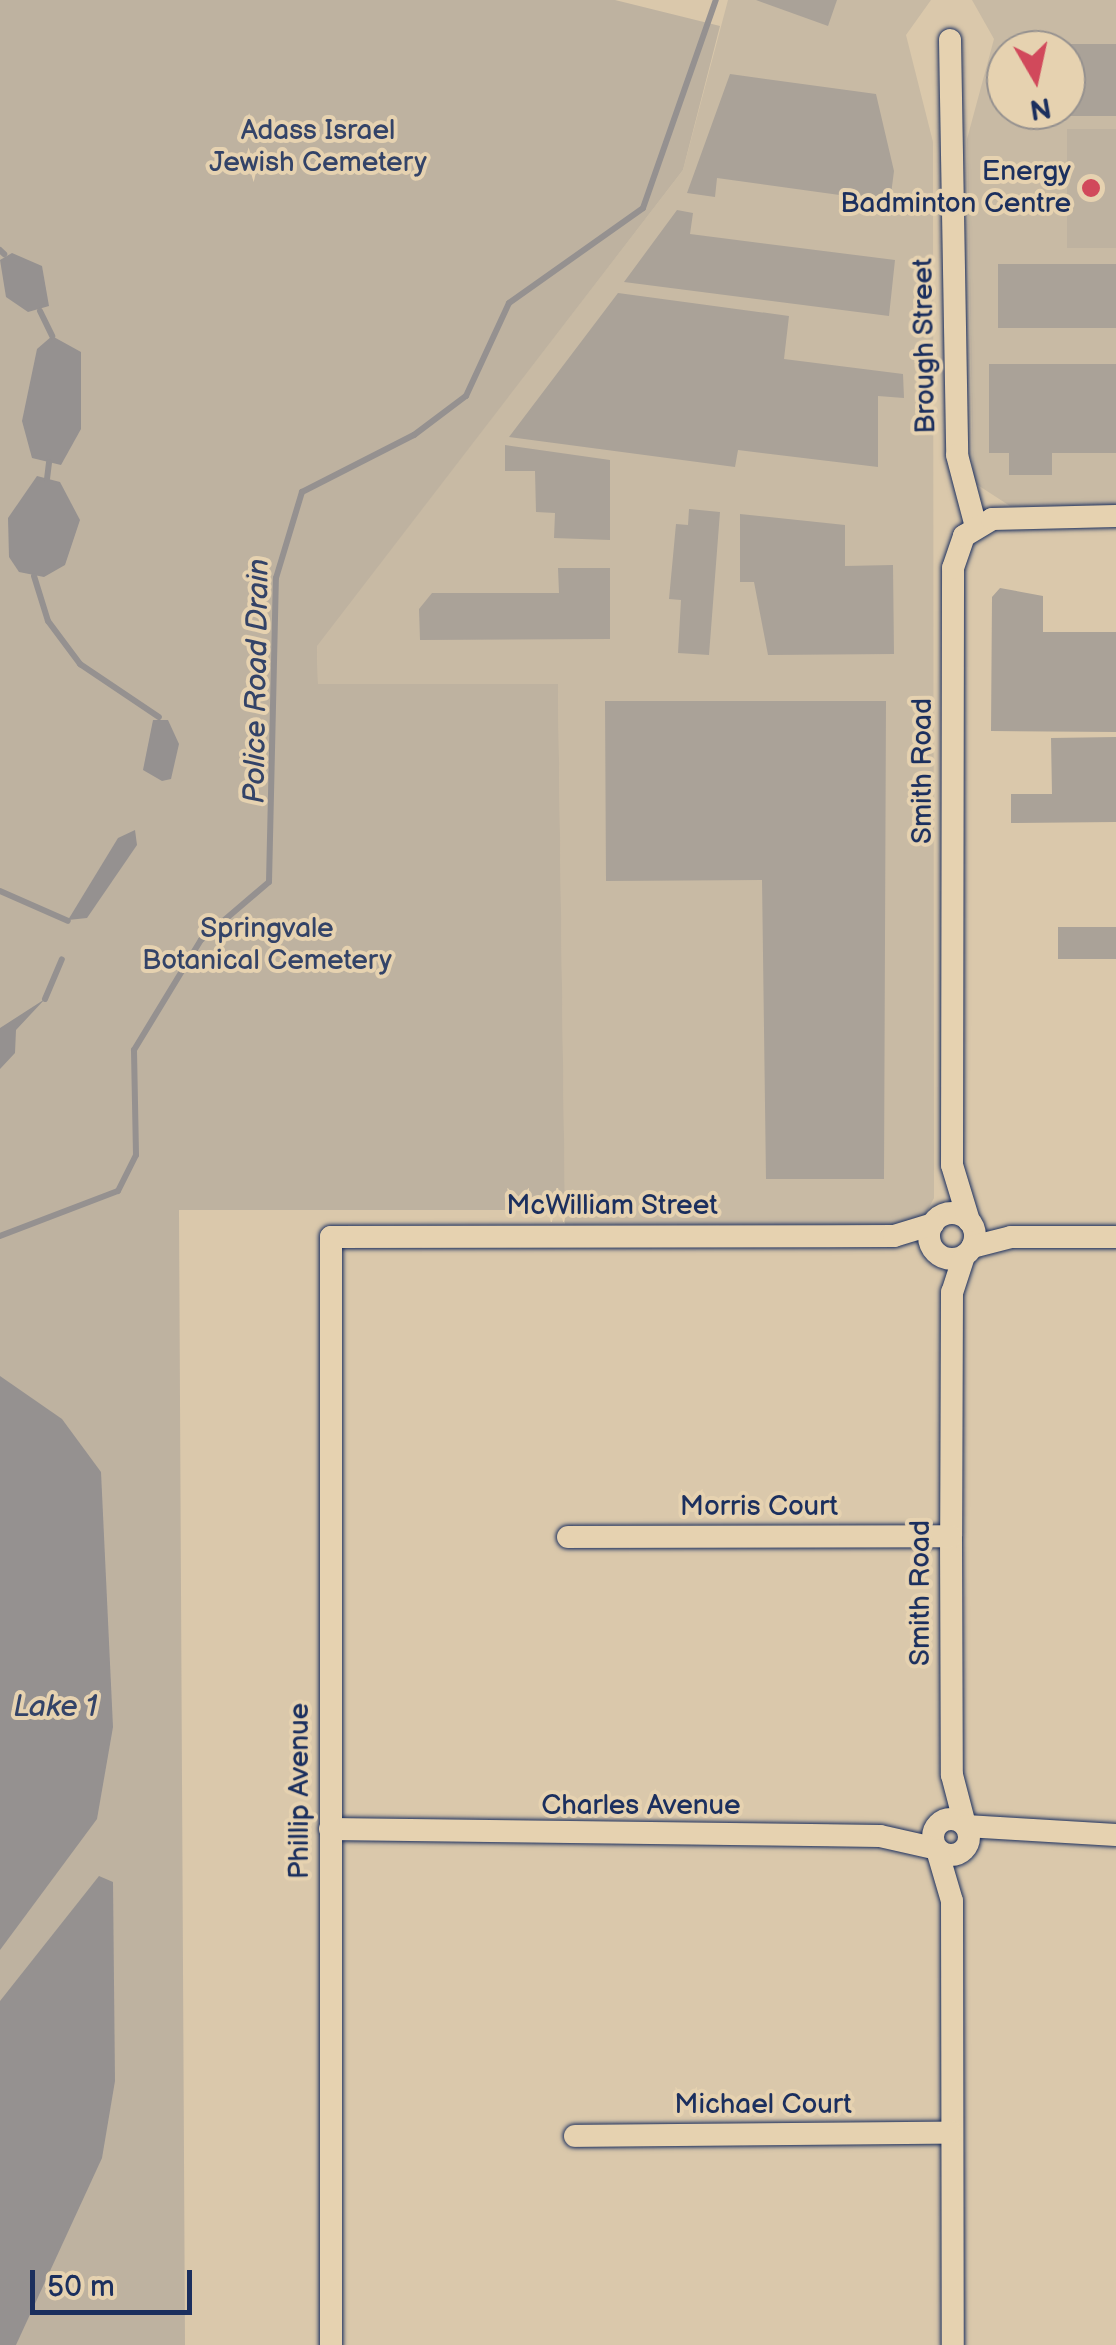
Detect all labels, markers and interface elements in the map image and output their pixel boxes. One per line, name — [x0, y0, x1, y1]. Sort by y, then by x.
north arrow — [986, 30, 1086, 130]
text: N — [1027, 90, 1053, 126]
park label: Adass Israel Jewish Cemetery — [209, 114, 427, 180]
place label: Energy Badminton Centre — [840, 155, 1071, 221]
marker: Energy Badminton Centre — [1080, 177, 1102, 199]
street label: Brough Street — [907, 258, 943, 434]
water label: Police Road Drain — [237, 558, 277, 804]
street label: Smith Road — [906, 698, 940, 844]
park label: Springvale Botanical Cemetery — [142, 912, 392, 978]
street label: McWilliam Street — [506, 1189, 718, 1223]
street label: Morris Court — [680, 1490, 838, 1524]
street label: Smith Road — [904, 1520, 938, 1666]
water label: Lake 1 — [13, 1689, 97, 1725]
street label: Phillip Avenue — [283, 1703, 317, 1879]
street label: Charles Avenue — [541, 1789, 741, 1823]
street label: Michael Court — [674, 2088, 852, 2122]
scale bar — [35, 2250, 198, 2312]
text: 50 m — [47, 2269, 115, 2305]

